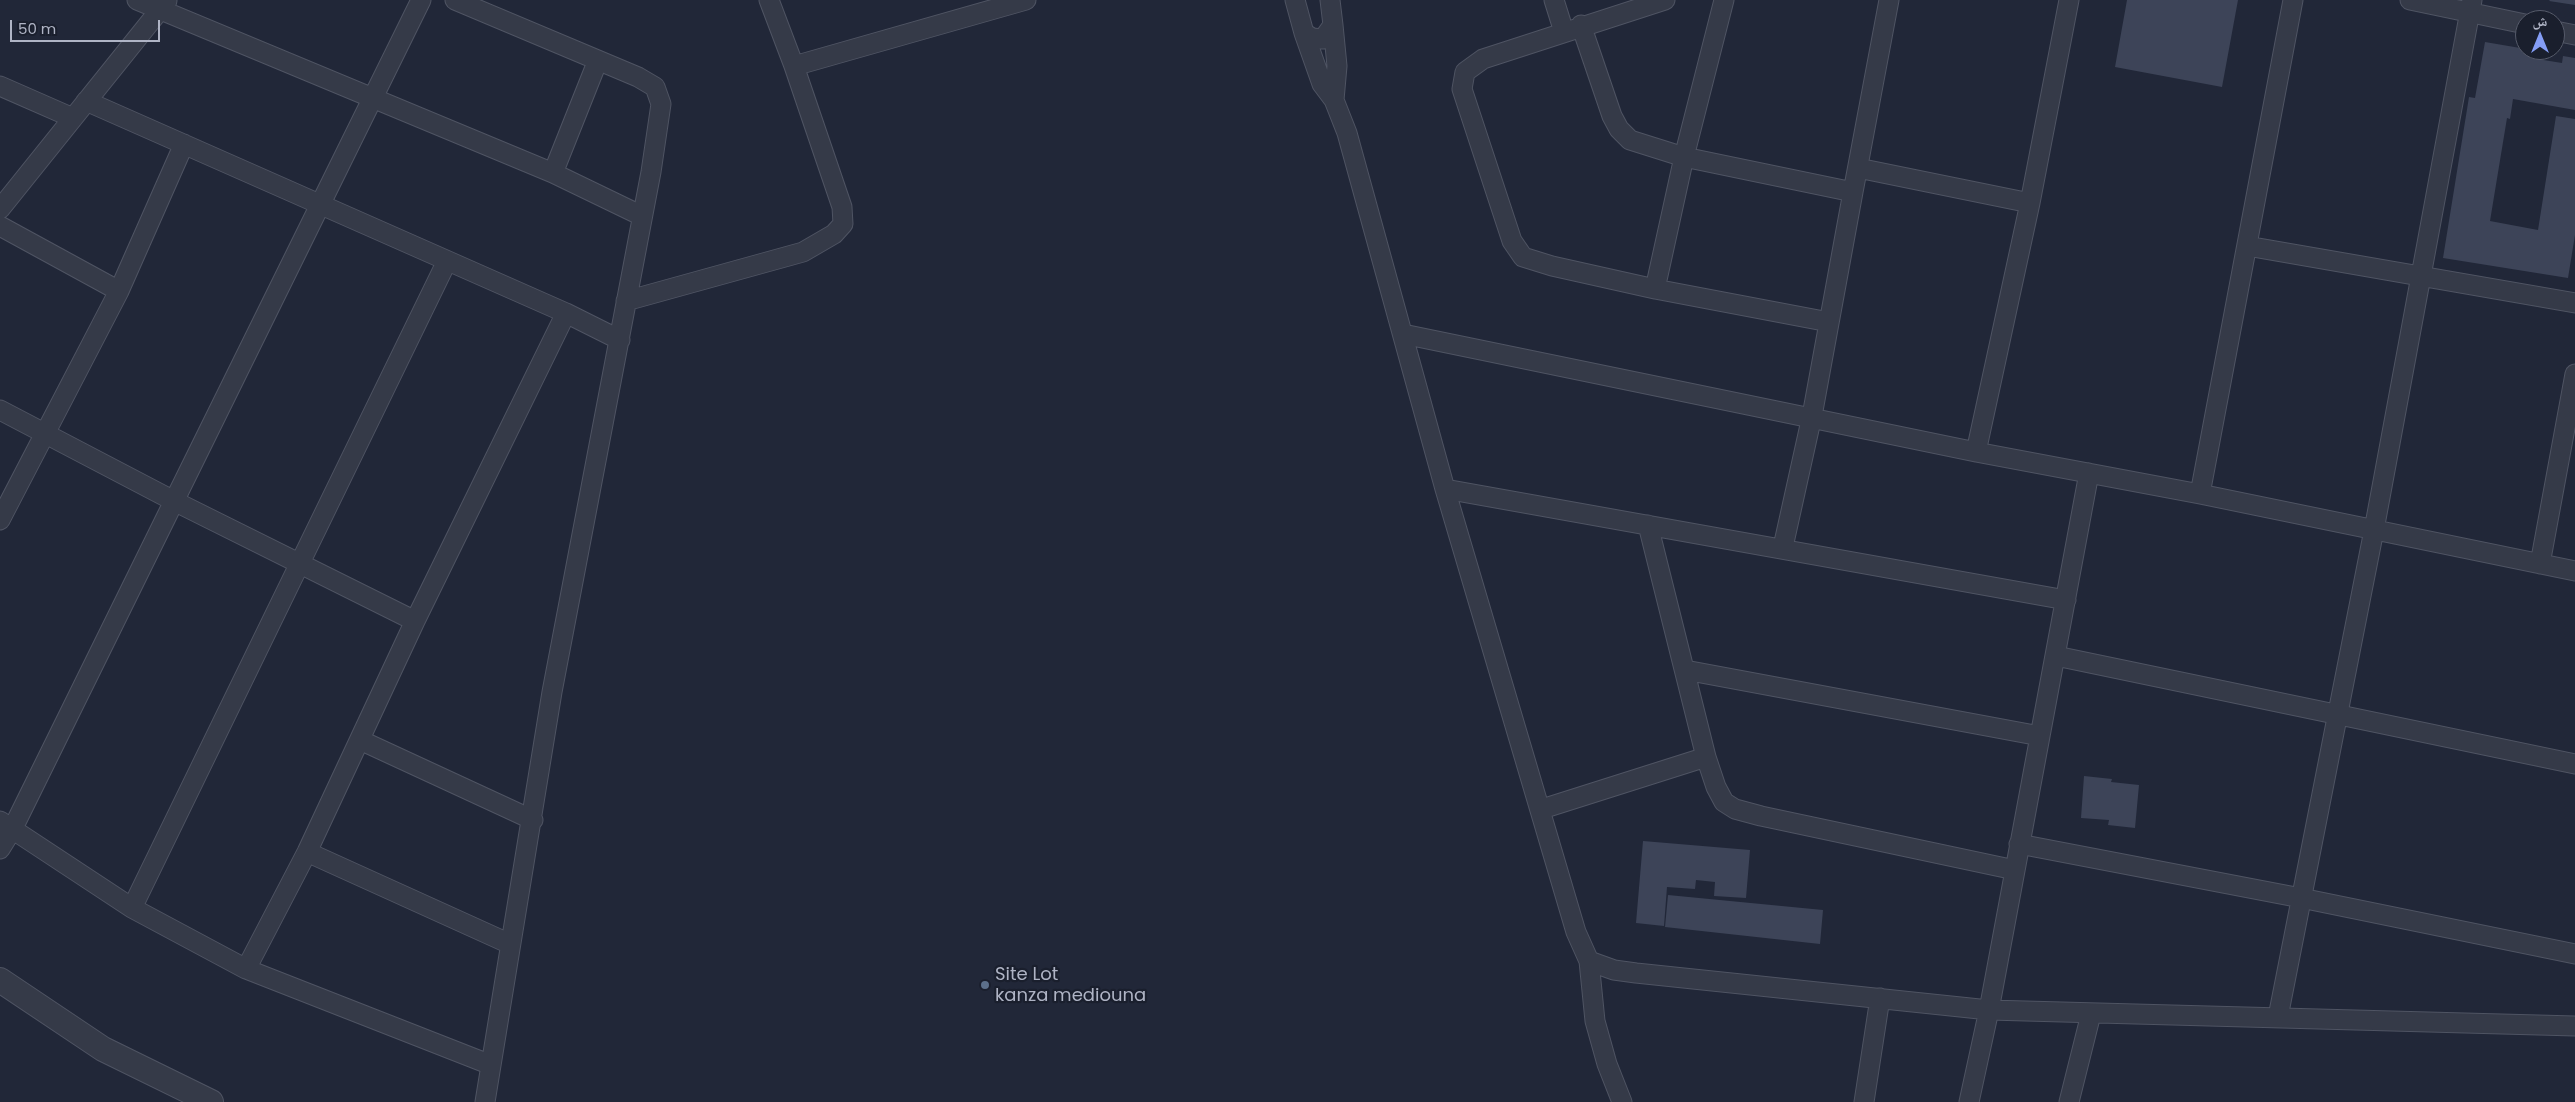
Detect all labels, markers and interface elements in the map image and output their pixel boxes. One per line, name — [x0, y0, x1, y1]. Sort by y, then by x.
scale bar — [12, 10, 162, 42]
north arrow — [2515, 10, 2565, 60]
text: ش — [2533, 11, 2547, 31]
text: 50 m — [18, 18, 56, 39]
place label: Site Lot kanza mediouna — [995, 964, 1146, 1006]
marker: Site Lot kanza mediouna — [979, 979, 991, 991]

